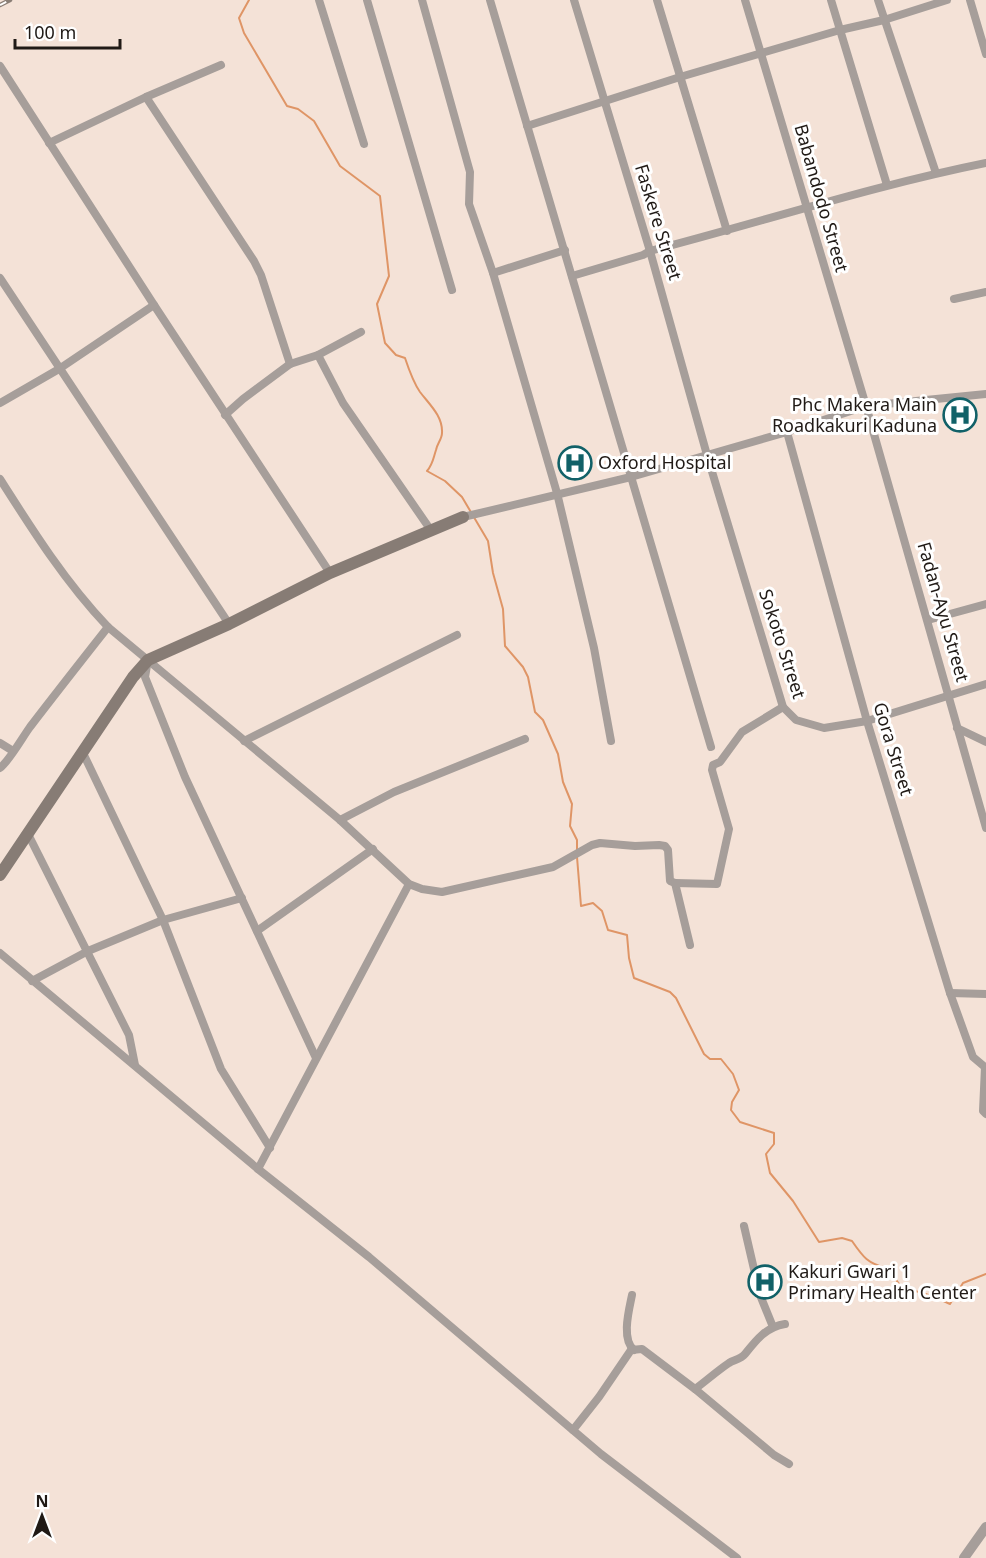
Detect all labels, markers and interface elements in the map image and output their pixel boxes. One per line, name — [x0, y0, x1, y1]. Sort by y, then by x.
scale bar — [15, 12, 120, 50]
text: 100 m — [24, 20, 76, 44]
street label: Babandodo Street — [789, 121, 855, 275]
street label: Faskere Street — [630, 161, 688, 283]
place label: Phc Makera Main Roadkakuri Kaduna — [772, 392, 937, 437]
hospital icon: Phc Makera Main Roadkakuri Kaduna — [942, 397, 978, 433]
hospital icon: Oxford Hospital — [557, 445, 593, 481]
place label: Oxford Hospital — [598, 450, 731, 474]
street label: Fadan-Ayu Street — [913, 539, 976, 685]
street label: Sokoto Street — [754, 586, 812, 702]
street label: Gora Street — [868, 699, 920, 799]
place label: Kakuri Gwari 1 Primary Health Center — [788, 1259, 977, 1304]
hospital icon: Kakuri Gwari 1 Primary Health Center — [747, 1264, 783, 1300]
north arrow — [12, 1486, 72, 1546]
text: N — [35, 1490, 49, 1512]

